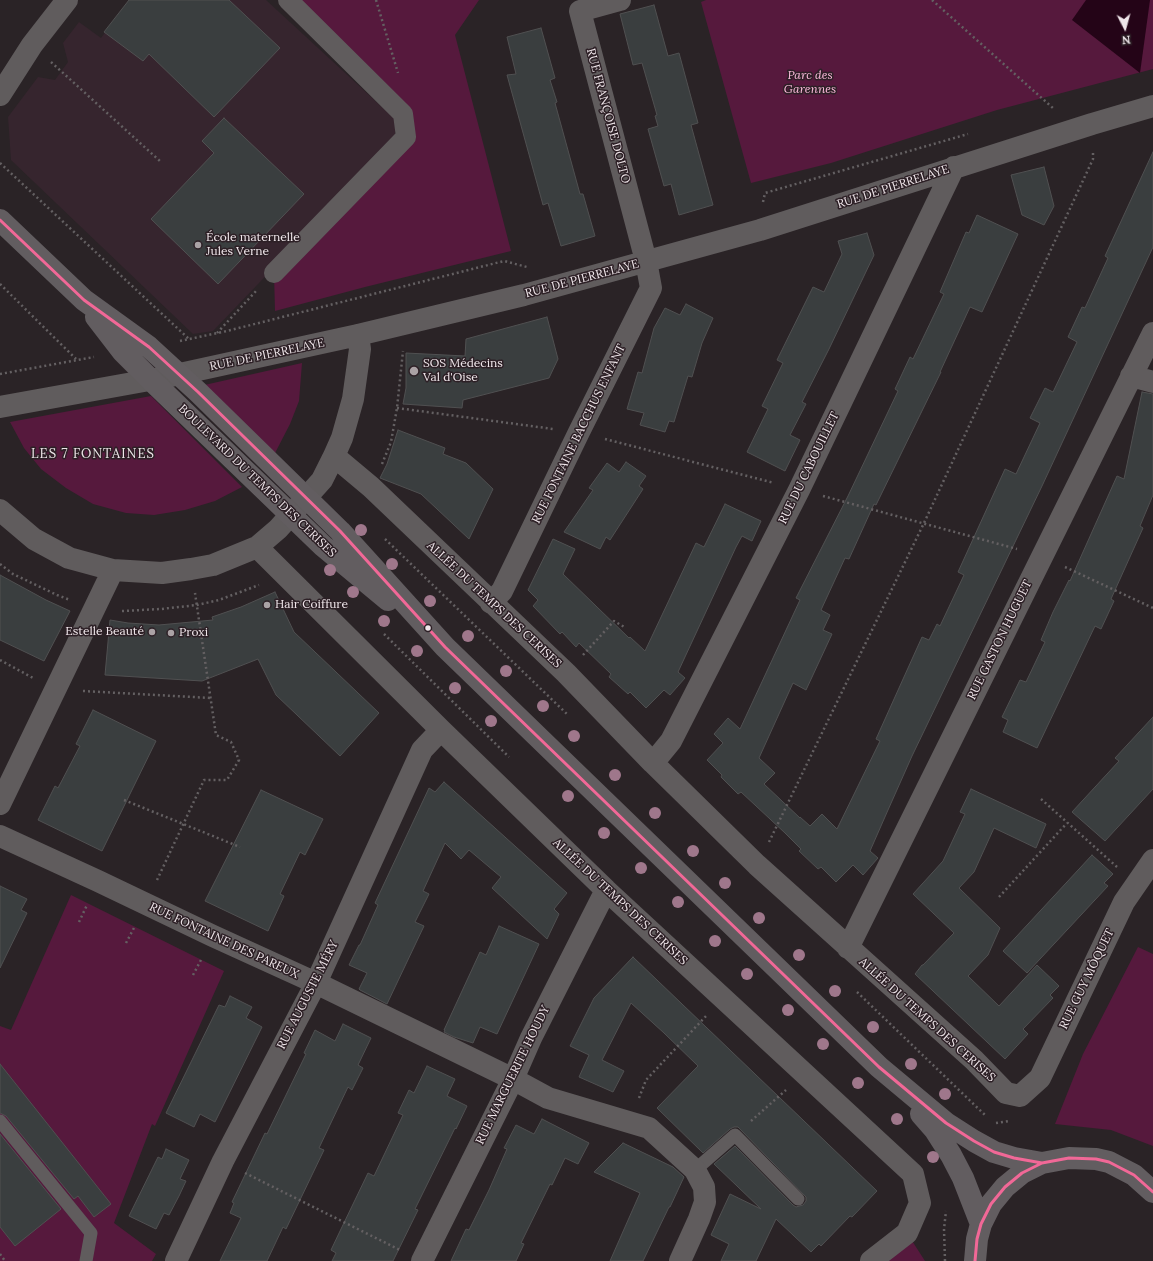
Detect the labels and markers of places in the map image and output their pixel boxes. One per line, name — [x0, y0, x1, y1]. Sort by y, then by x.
place label: École maternelle Jules Verne — [206, 231, 300, 259]
marker: École maternelle Jules Verne — [193, 240, 203, 250]
place label: SOS Médecins Val d'Oise — [423, 357, 503, 385]
marker: SOS Médecins Val d'Oise — [408, 365, 420, 377]
place label: Hair Coiffure — [275, 598, 348, 612]
marker: Hair Coiffure — [262, 600, 272, 610]
unlabelled marker — [423, 623, 433, 633]
place label: Estelle Beauté — [65, 625, 144, 639]
place label: Proxi — [179, 626, 208, 640]
marker: Estelle Beauté — [147, 627, 157, 637]
marker: Proxi — [166, 628, 176, 638]

